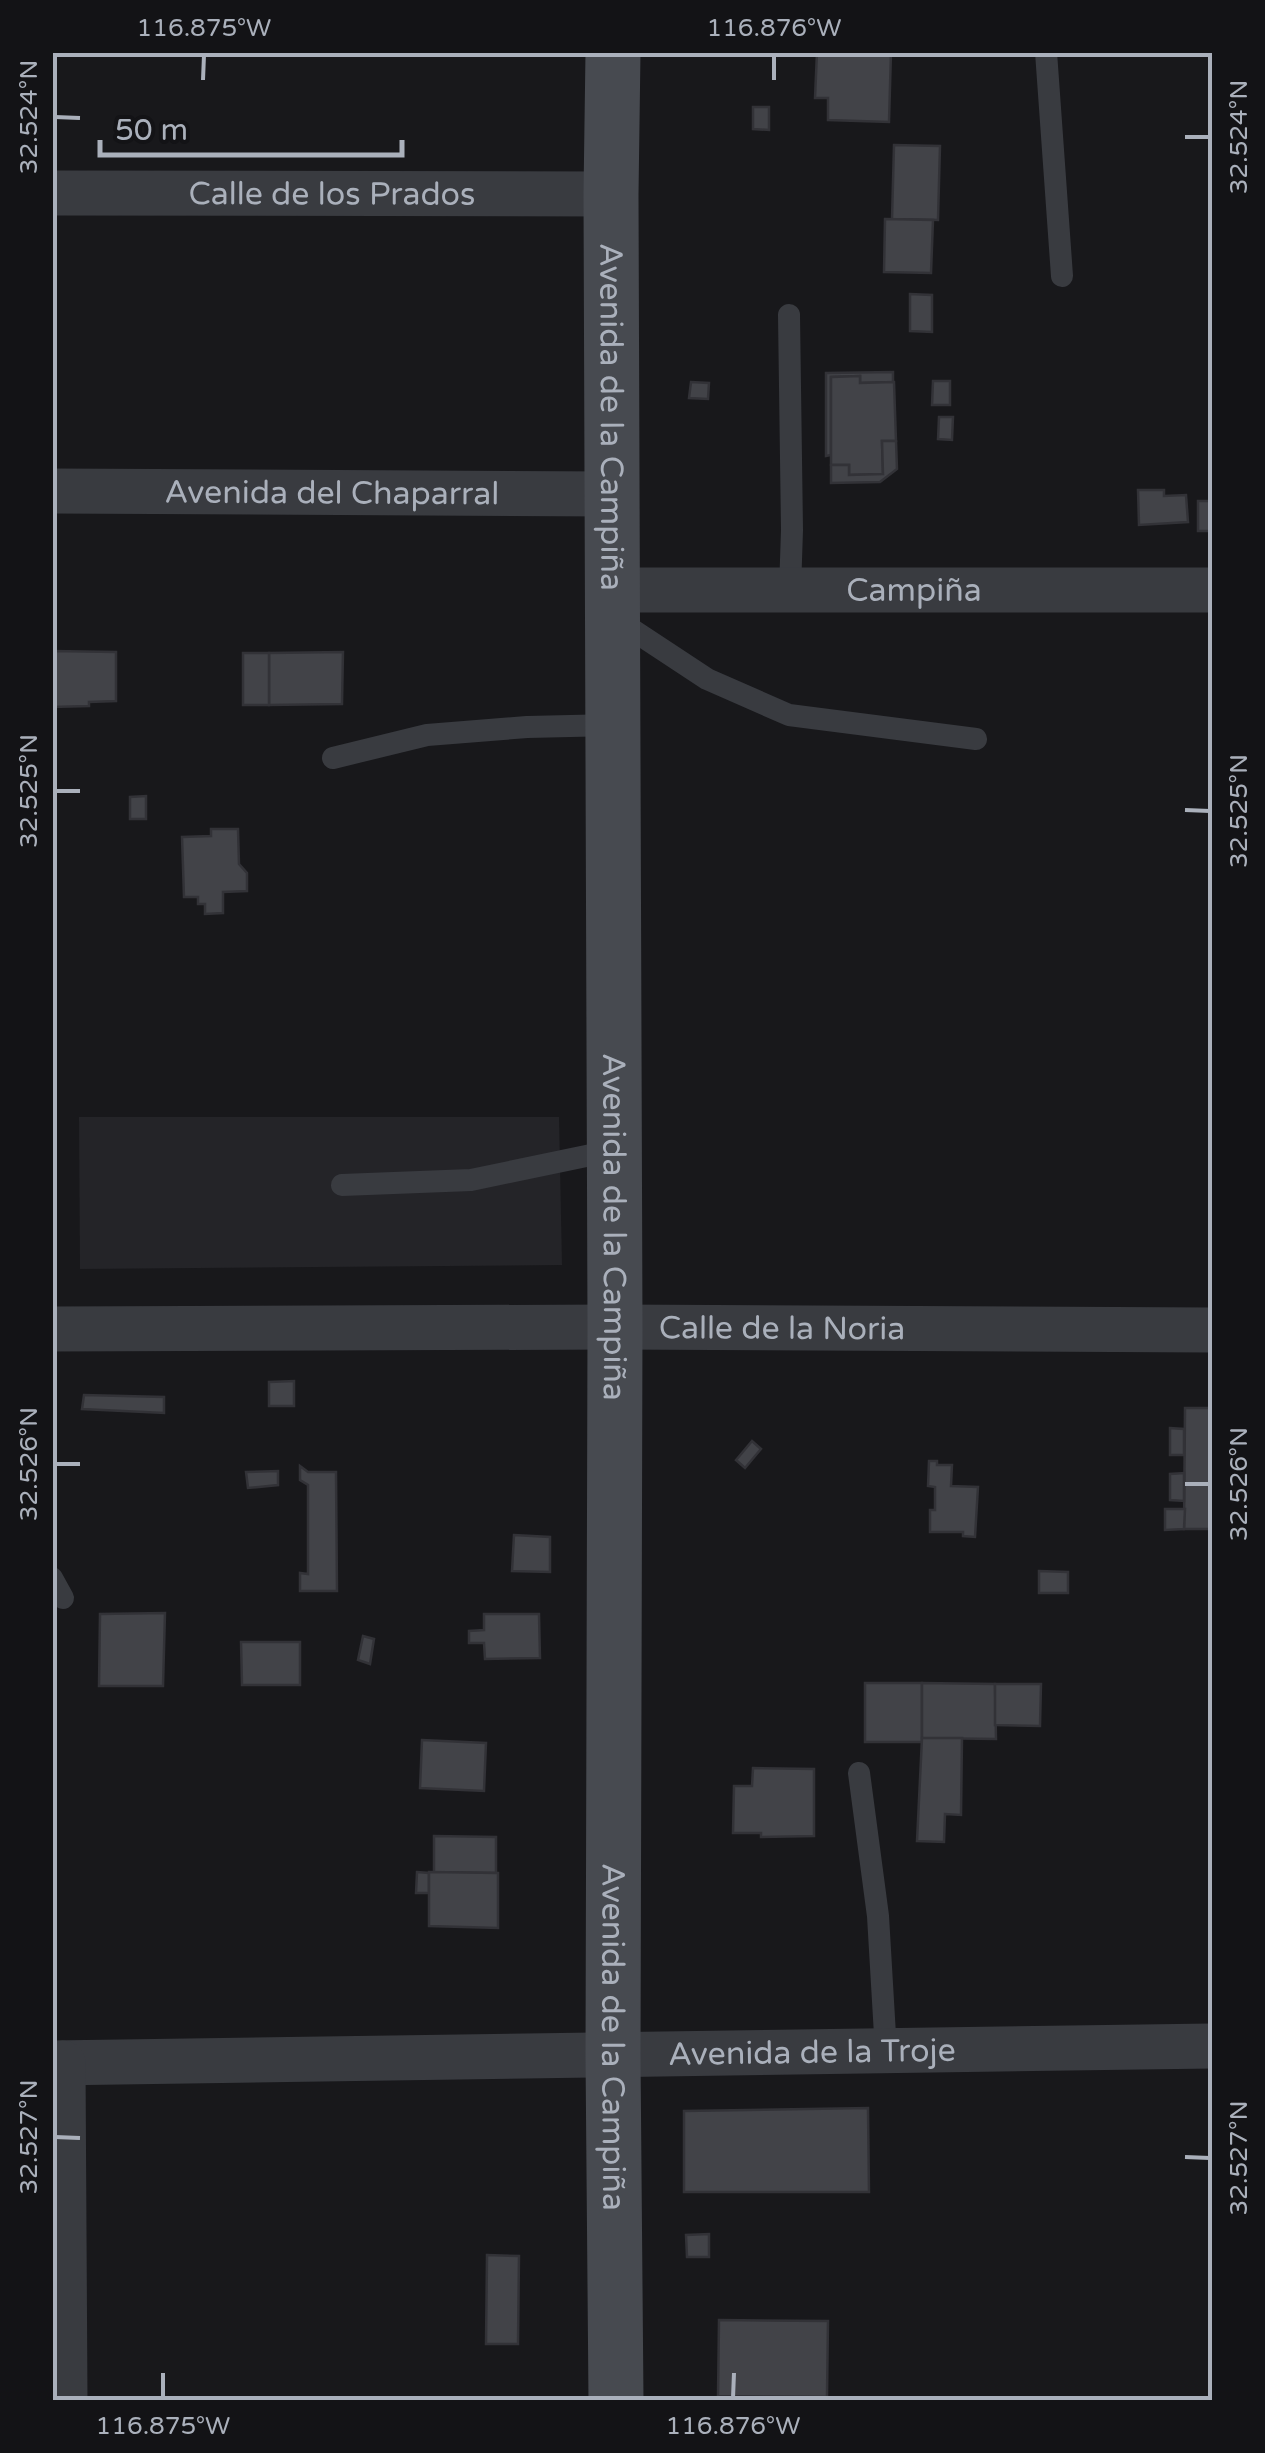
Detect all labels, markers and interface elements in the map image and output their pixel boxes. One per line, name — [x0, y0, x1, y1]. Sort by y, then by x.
text: 116.875°W — [137, 13, 271, 43]
text: 116.876°W — [706, 13, 842, 43]
text: 32.524°N — [14, 60, 44, 174]
text: 32.524°N — [1224, 80, 1254, 194]
scale bar — [100, 95, 402, 157]
text: 50 m — [115, 112, 188, 149]
street label: Calle de los Prados — [188, 175, 476, 214]
street label: Avenida de la Campiña — [591, 243, 630, 591]
street label: Avenida del Chaparral — [165, 474, 499, 513]
street label: Campiña — [846, 572, 982, 610]
text: 32.525°N — [14, 734, 44, 848]
text: 32.525°N — [1224, 754, 1254, 868]
street label: Avenida de la Campiña — [594, 1053, 633, 1401]
street label: Calle de la Noria — [659, 1309, 905, 1348]
text: 32.526°N — [14, 1407, 44, 1521]
text: 32.526°N — [1224, 1427, 1254, 1541]
street label: Avenida de la Campiña — [593, 1863, 632, 2211]
street label: Avenida de la Troje — [668, 2032, 956, 2074]
text: 32.527°N — [14, 2079, 44, 2195]
text: 32.527°N — [1224, 2100, 1254, 2216]
text: 116.875°W — [96, 2411, 230, 2441]
text: 116.876°W — [665, 2411, 801, 2441]

